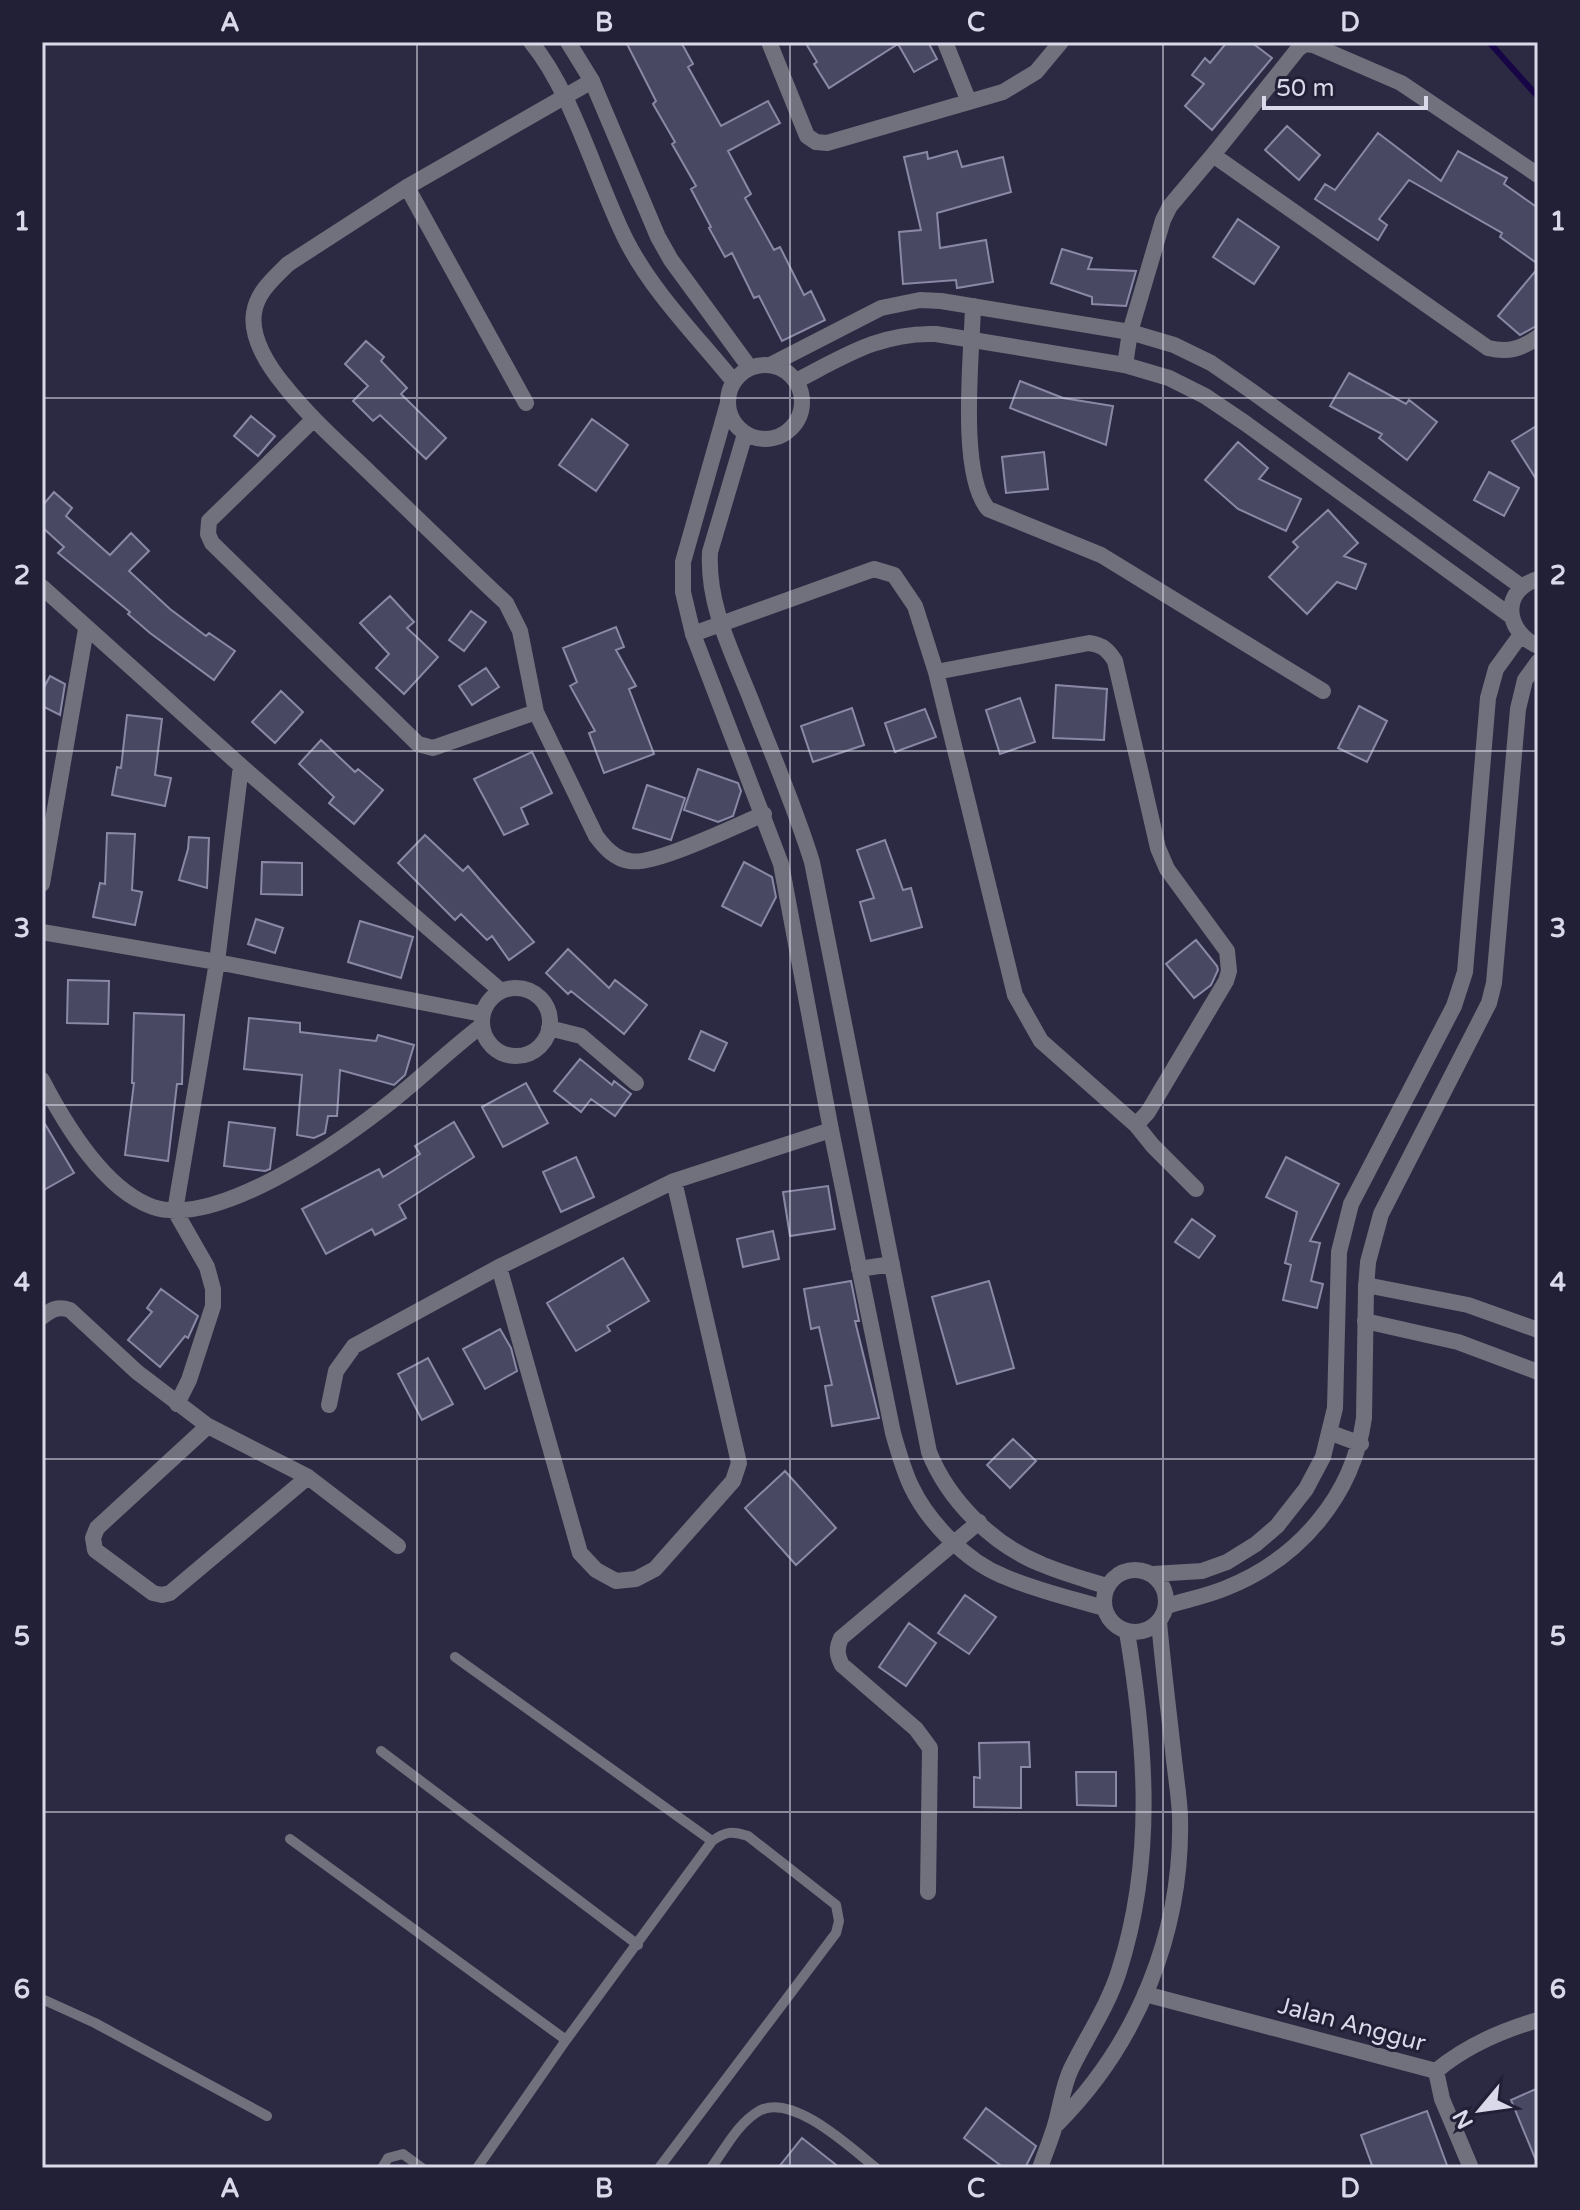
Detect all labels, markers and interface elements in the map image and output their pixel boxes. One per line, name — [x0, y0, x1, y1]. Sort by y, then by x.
text: A — [220, 7, 240, 38]
text: B — [595, 7, 613, 38]
text: C — [967, 7, 985, 38]
text: D — [1340, 7, 1360, 38]
scale bar — [1264, 60, 1426, 110]
text: 50 m — [1276, 74, 1334, 103]
text: 1 — [14, 206, 30, 237]
text: 1 — [1550, 206, 1566, 237]
text: 2 — [14, 560, 30, 591]
text: 2 — [1550, 560, 1566, 591]
text: 3 — [14, 913, 30, 944]
text: 3 — [1550, 913, 1566, 944]
text: 4 — [14, 1267, 30, 1298]
text: 4 — [1550, 1267, 1566, 1298]
text: 5 — [14, 1621, 30, 1652]
text: 5 — [1550, 1621, 1566, 1652]
text: 6 — [14, 1974, 30, 2005]
text: 6 — [1550, 1974, 1566, 2005]
street label: Jalan Anggur — [1275, 1991, 1430, 2058]
north arrow — [1440, 2070, 1520, 2150]
text: N — [1448, 2105, 1479, 2133]
text: A — [220, 2173, 240, 2204]
text: B — [595, 2173, 613, 2204]
text: C — [967, 2173, 985, 2204]
text: D — [1340, 2173, 1360, 2204]

